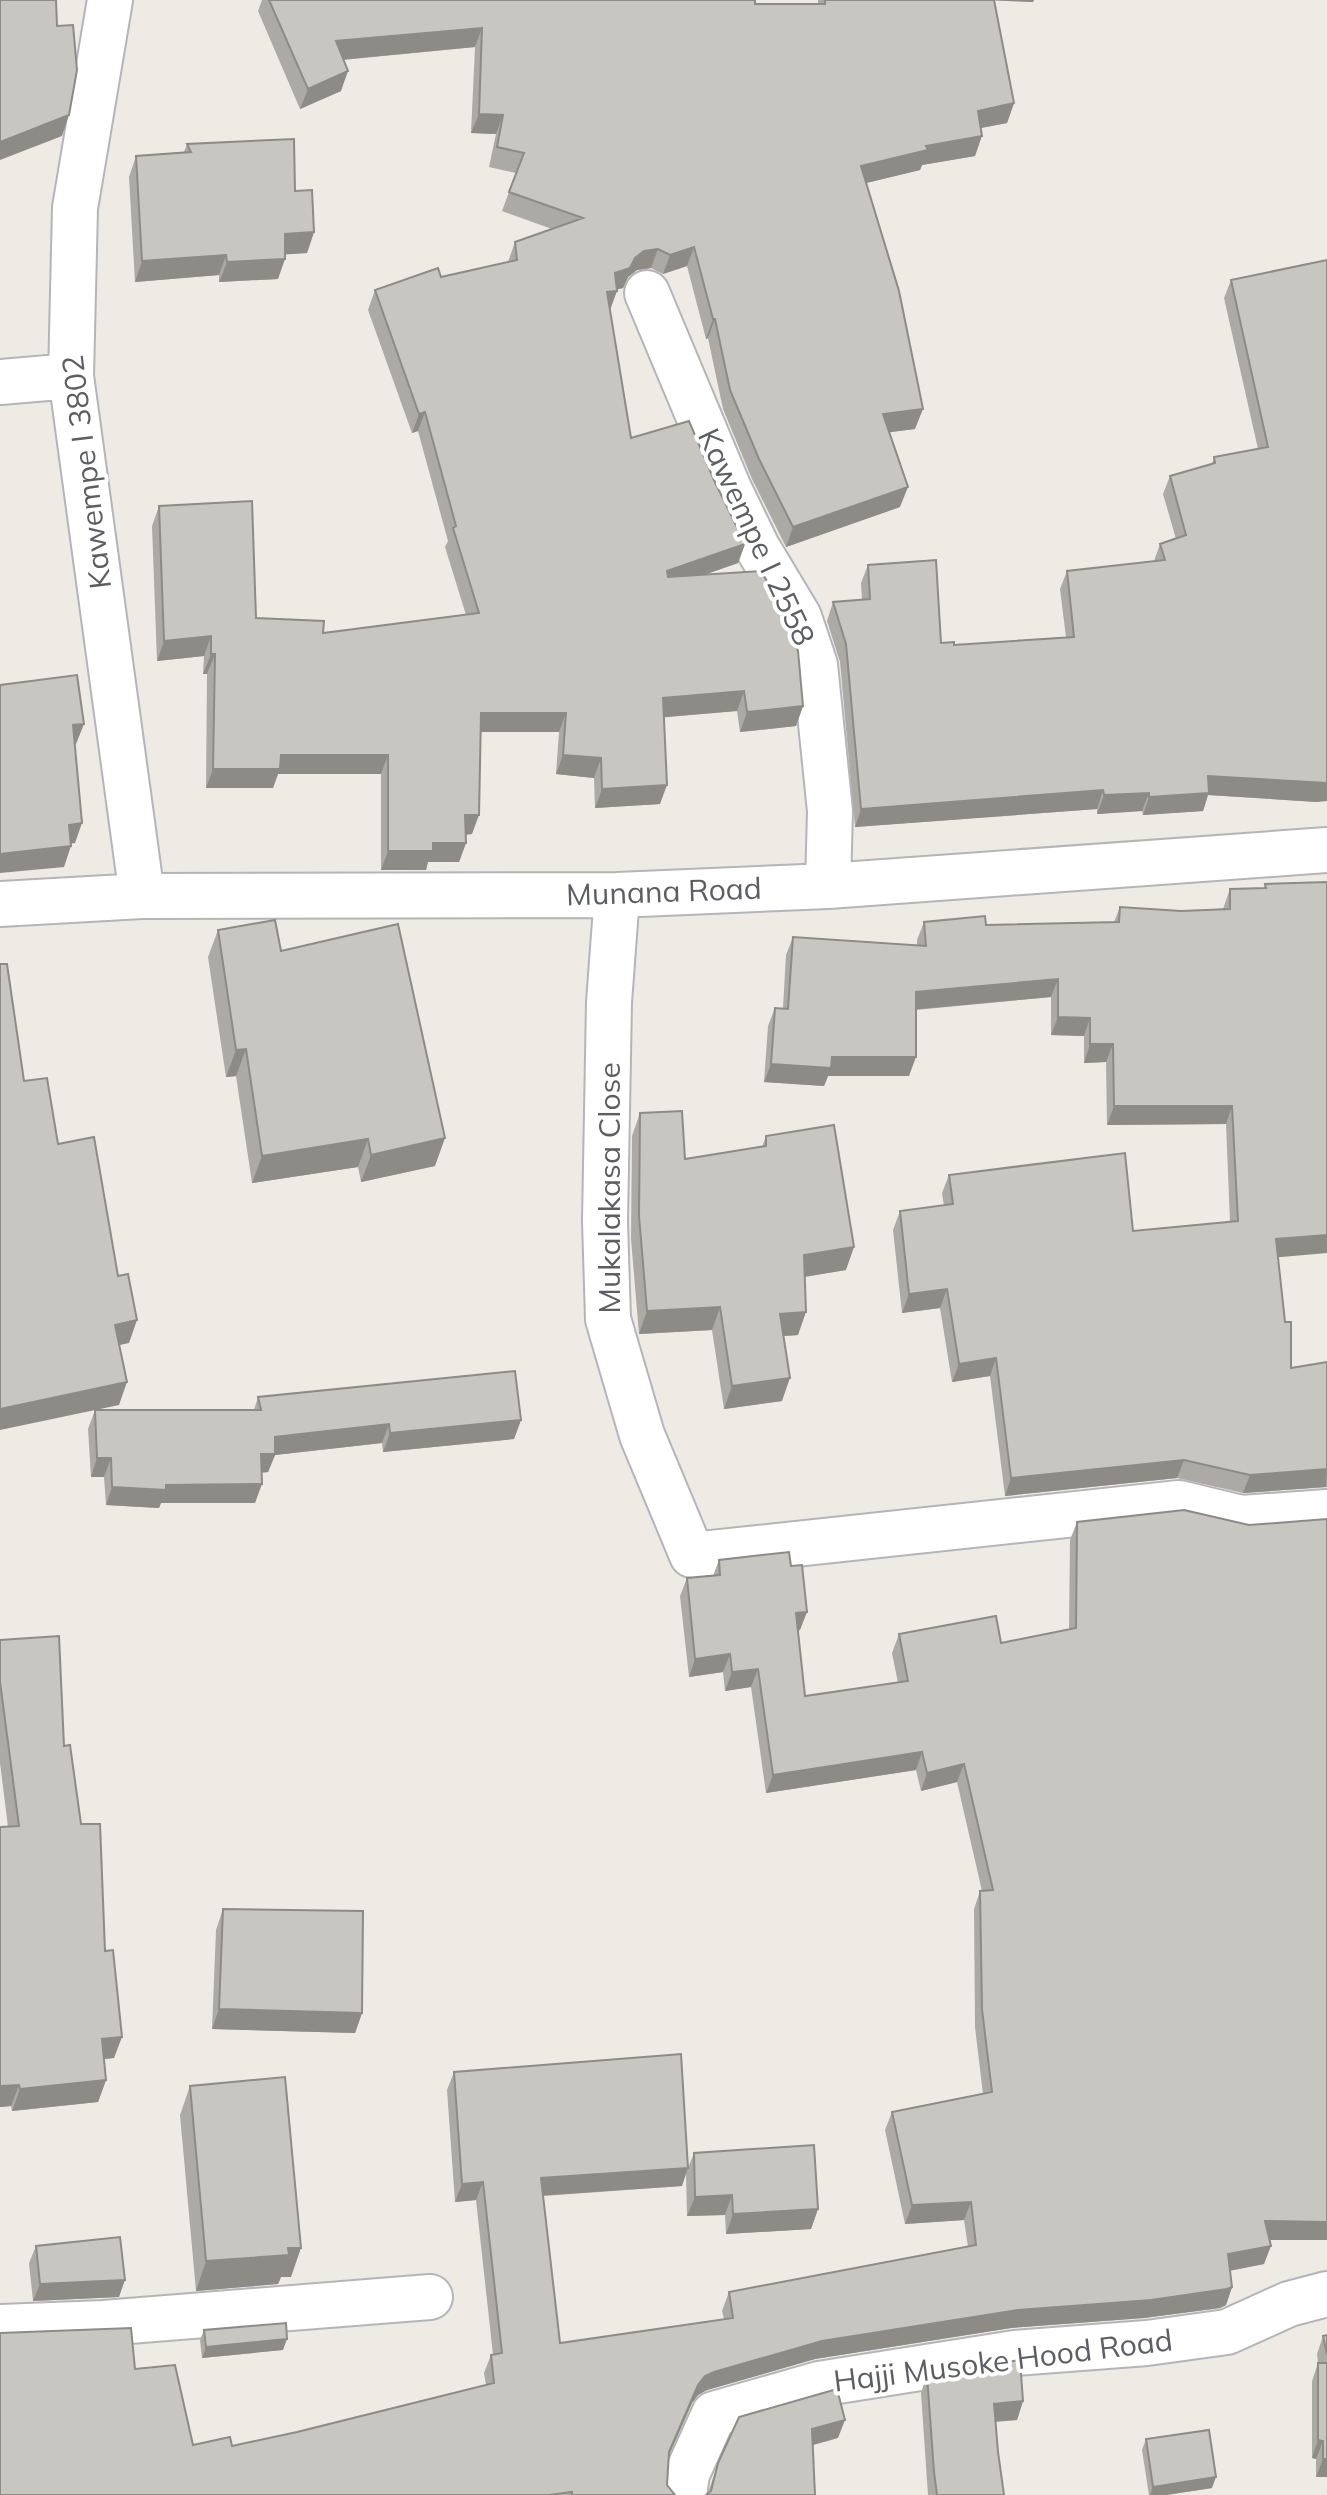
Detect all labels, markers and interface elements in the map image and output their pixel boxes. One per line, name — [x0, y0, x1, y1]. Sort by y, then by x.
street label: Kawempe I 3802 — [53, 353, 119, 591]
street label: Kawempe I 2558 — [690, 422, 824, 651]
street label: Munana Road — [566, 869, 762, 913]
street label: Mukalakasa Close — [590, 1062, 628, 1314]
street label: Hajji Musoke Hood Road — [831, 2320, 1174, 2400]

